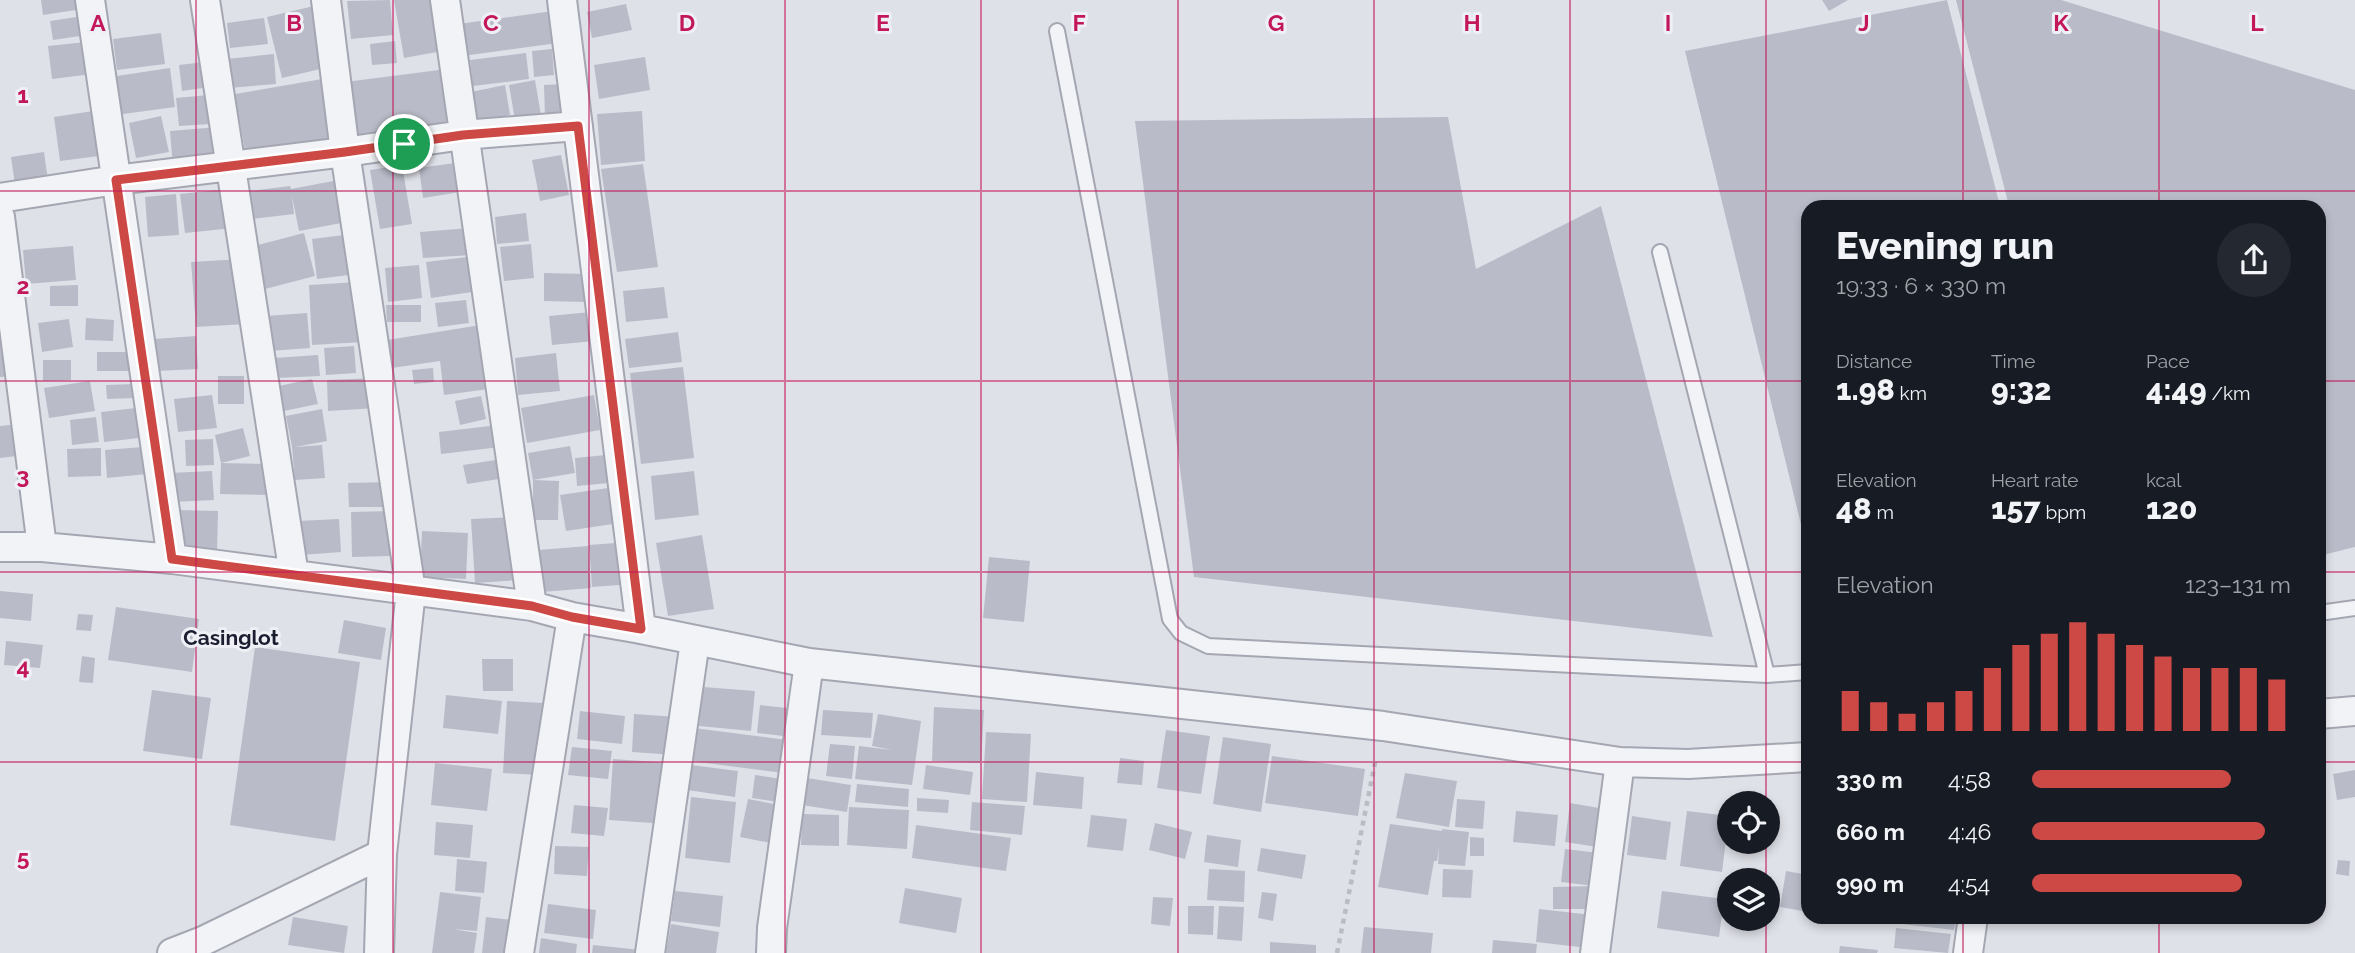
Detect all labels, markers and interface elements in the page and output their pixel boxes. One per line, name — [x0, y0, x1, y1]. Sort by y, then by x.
text: A — [90, 9, 106, 36]
text: B — [286, 9, 302, 36]
text: C — [483, 9, 499, 36]
text: D — [679, 9, 695, 36]
text: E — [876, 9, 890, 36]
text: F — [1072, 9, 1086, 36]
text: G — [1268, 9, 1284, 36]
text: H — [1463, 9, 1481, 36]
text: I — [1665, 9, 1671, 36]
text: J — [1858, 9, 1870, 36]
text: K — [2053, 9, 2069, 36]
text: L — [2250, 9, 2264, 36]
text: 1 — [17, 81, 29, 108]
pin — [374, 114, 434, 174]
icon: arrive — [385, 125, 423, 163]
text: Evening run — [1836, 223, 2054, 268]
button: share — [2217, 223, 2291, 297]
text: 2 — [17, 272, 29, 299]
text: 19:33 · 6 × 330 m — [1836, 272, 2006, 299]
text: Distance — [1836, 350, 1912, 372]
text: Time — [1991, 350, 2035, 372]
text: Pace — [2146, 350, 2190, 372]
text: 1.98 — [1836, 372, 1895, 407]
text: 9:32 — [1991, 372, 2051, 407]
text: 4:49 — [2146, 372, 2207, 407]
text: km — [1895, 382, 1927, 404]
text: /km — [2207, 382, 2250, 404]
text: 3 — [17, 462, 29, 489]
text: Elevation — [1836, 469, 1917, 491]
text: Heart rate — [1991, 469, 2079, 491]
text: kcal — [2146, 469, 2182, 491]
text: 48 — [1836, 491, 1872, 526]
text: 157 — [1991, 491, 2041, 526]
text: 120 — [2146, 491, 2197, 526]
text: m — [1872, 501, 1894, 523]
text: bpm — [2041, 501, 2086, 523]
text: Elevation — [1836, 571, 1934, 598]
text: 123–131 m — [2185, 571, 2291, 598]
district label: Casinglot — [183, 625, 279, 650]
text: 4 — [16, 653, 30, 680]
text: 330 m — [1836, 766, 1903, 793]
text: 4:58 — [1948, 766, 1991, 793]
map controls — [1717, 791, 1780, 931]
button: locate — [1717, 791, 1780, 854]
text: 660 m — [1836, 818, 1905, 845]
text: 4:46 — [1948, 818, 1991, 845]
text: 5 — [17, 844, 30, 871]
button: layers — [1717, 868, 1780, 931]
text: 990 m — [1836, 870, 1904, 897]
text: 4:54 — [1948, 870, 1990, 897]

